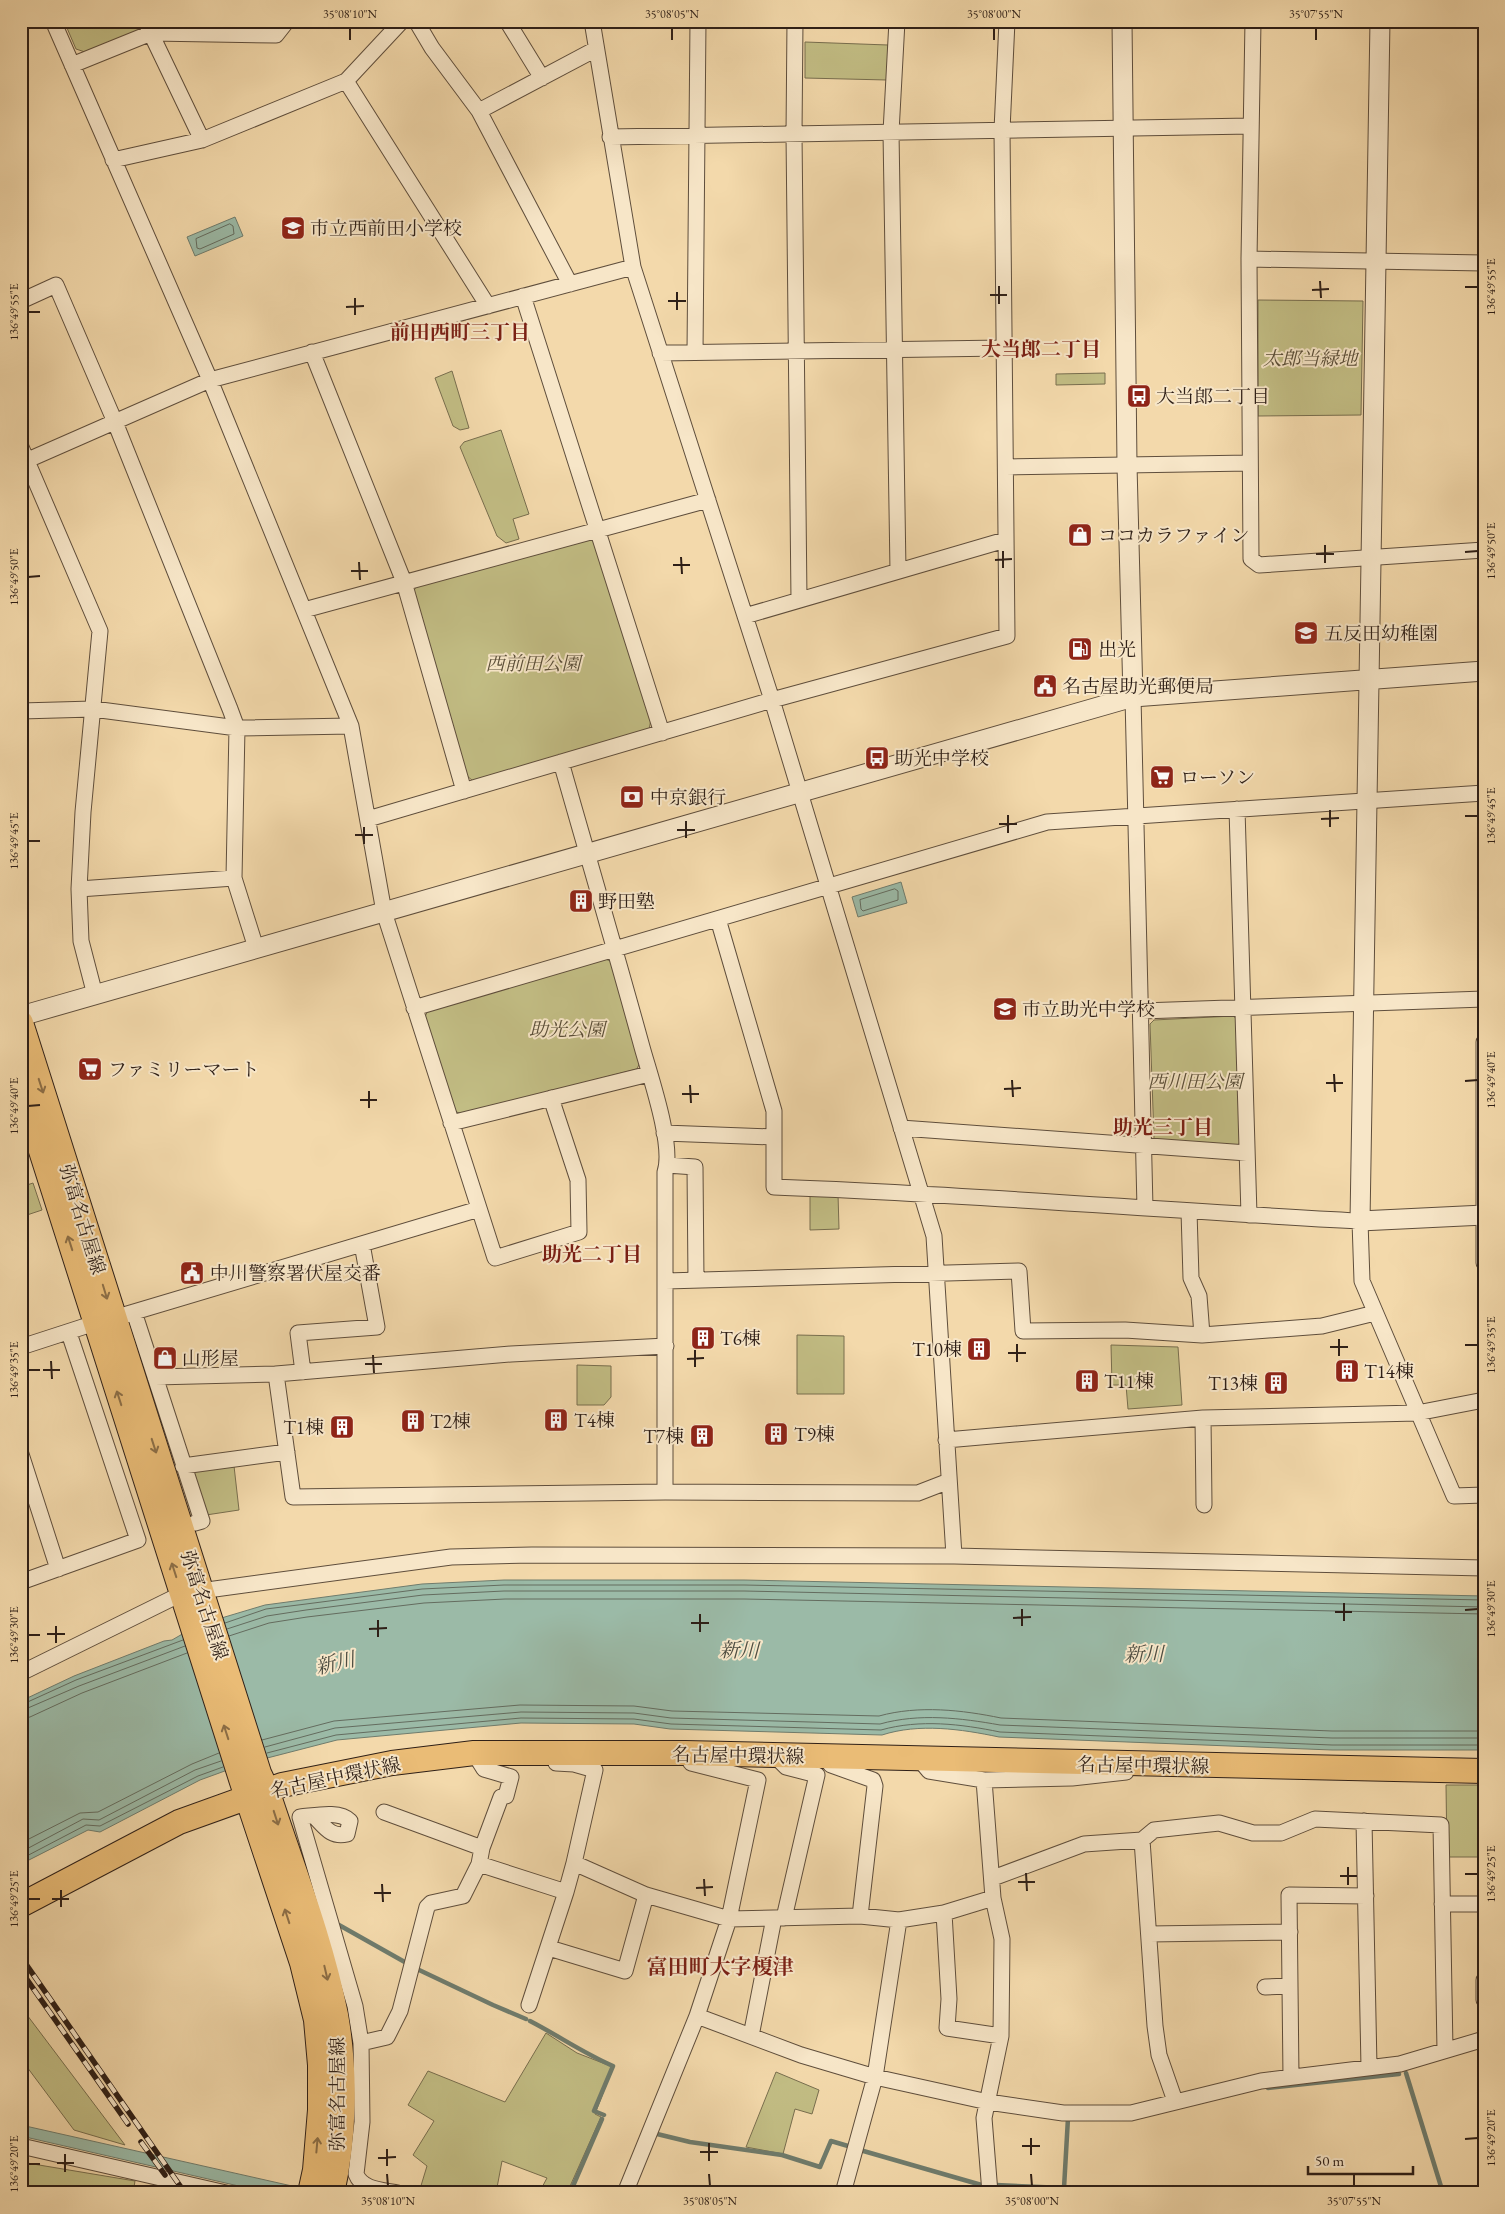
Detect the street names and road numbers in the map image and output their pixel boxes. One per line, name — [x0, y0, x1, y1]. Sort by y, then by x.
street label: 弥富名古屋線 — [54, 1161, 111, 1277]
street label: 弥富名古屋線 — [175, 1547, 234, 1663]
street label: 名古屋中環状線 — [671, 1742, 805, 1769]
street label: 名古屋中環状線 — [267, 1751, 403, 1804]
street label: 名古屋中環状線 — [1076, 1752, 1210, 1779]
street label: 弥富名古屋線 — [325, 2037, 350, 2151]

